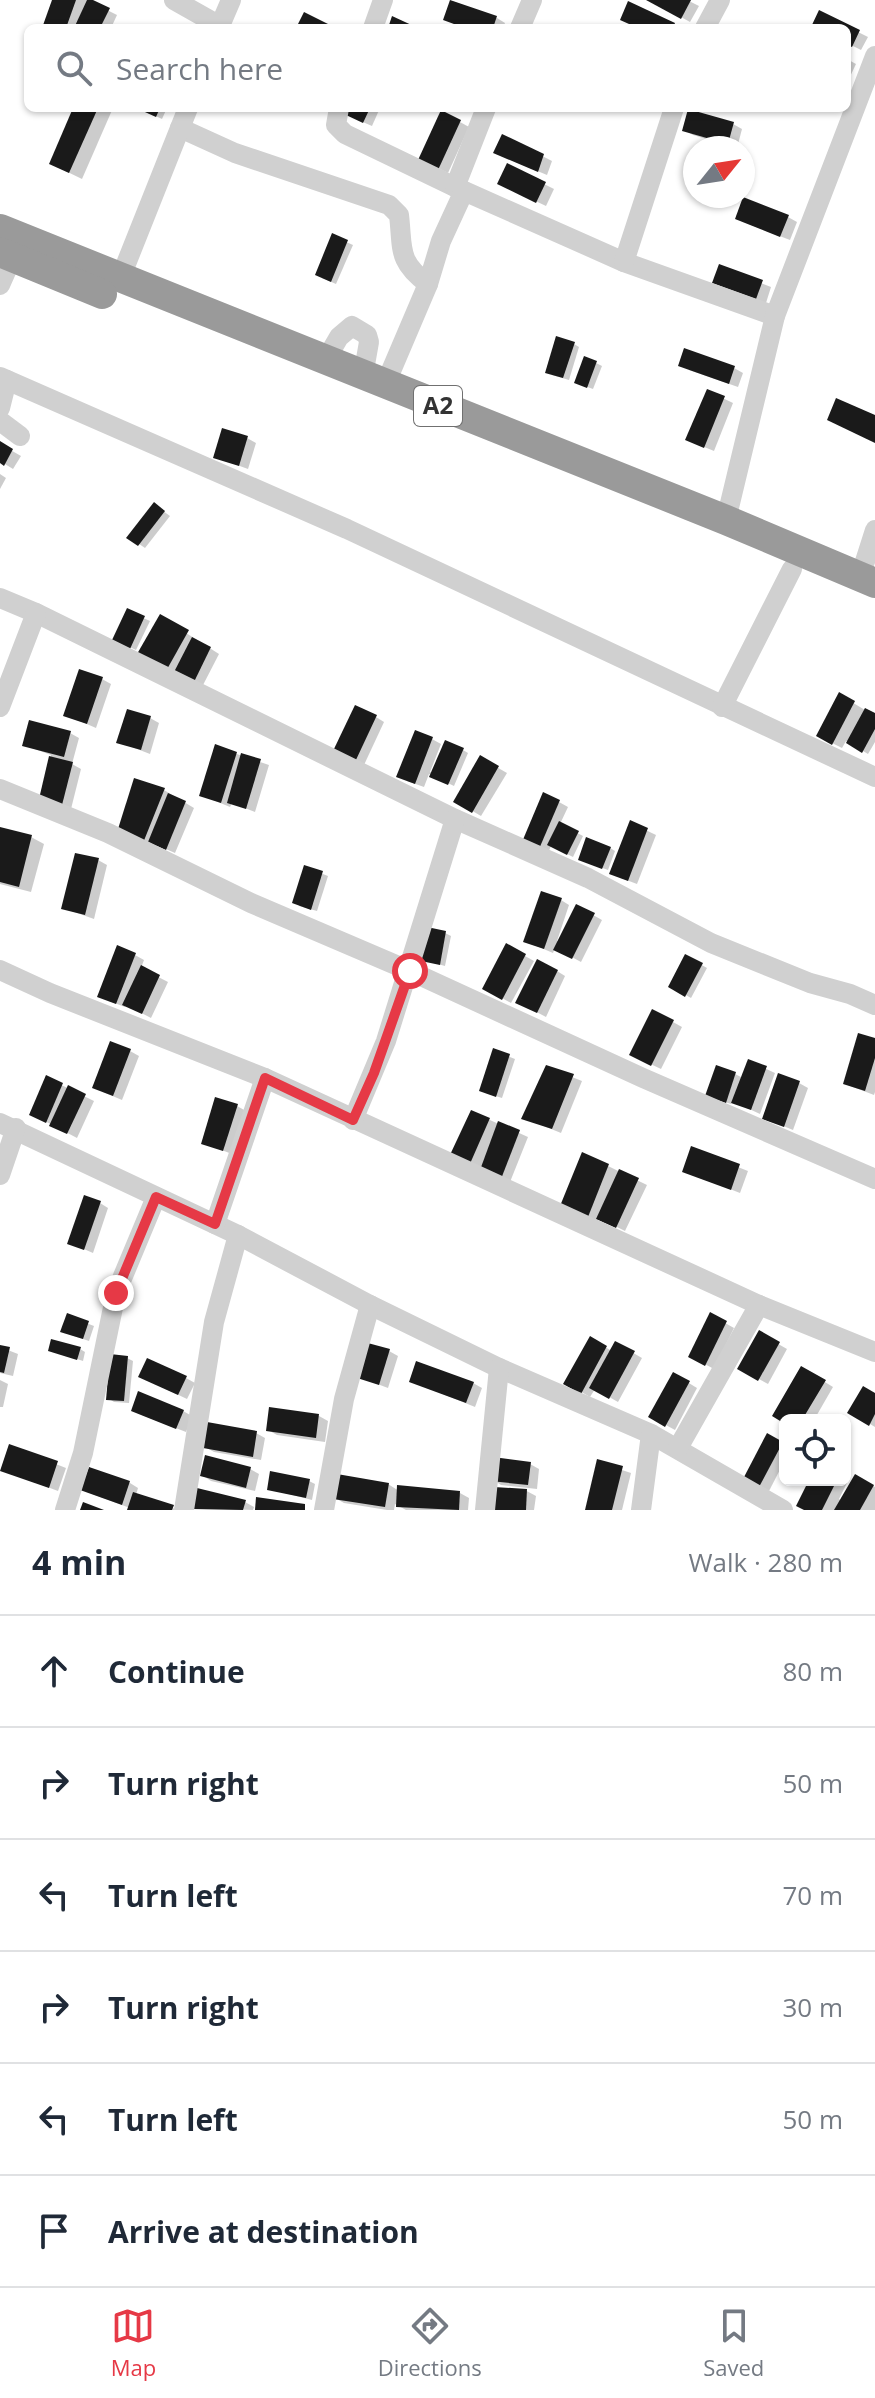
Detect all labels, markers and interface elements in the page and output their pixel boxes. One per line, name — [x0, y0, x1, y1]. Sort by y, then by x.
search box — [24, 24, 851, 112]
icon: search — [52, 46, 96, 90]
text: Search here — [116, 48, 283, 89]
north arrow — [683, 136, 755, 208]
road number: A2 — [414, 386, 462, 426]
route start — [392, 953, 428, 989]
route end — [98, 1275, 134, 1311]
map controls — [779, 1414, 851, 1486]
button: locate — [779, 1414, 851, 1486]
text: 4 min — [32, 1539, 126, 1585]
text: Walk · 280 m — [689, 1544, 843, 1580]
icon: ahead — [32, 1649, 76, 1693]
text: Continue — [108, 1651, 245, 1692]
text: 80 m — [782, 1653, 843, 1689]
icon: right — [32, 1761, 76, 1805]
text: Turn right — [108, 1763, 259, 1804]
text: 50 m — [782, 1765, 843, 1801]
icon: left — [32, 1873, 76, 1917]
text: Turn left — [108, 1875, 238, 1916]
text: 70 m — [782, 1877, 843, 1913]
icon: right — [32, 1985, 76, 2029]
text: Turn right — [108, 1987, 259, 2028]
text: 30 m — [782, 1989, 843, 2025]
icon: left — [32, 2097, 76, 2141]
text: Turn left — [108, 2099, 238, 2140]
text: 50 m — [782, 2101, 843, 2137]
icon: arrive — [32, 2209, 76, 2253]
text: Arrive at destination — [108, 2211, 419, 2252]
tab: Map — [111, 2304, 156, 2382]
tab: Directions — [378, 2304, 482, 2382]
tab: Saved — [703, 2304, 764, 2382]

